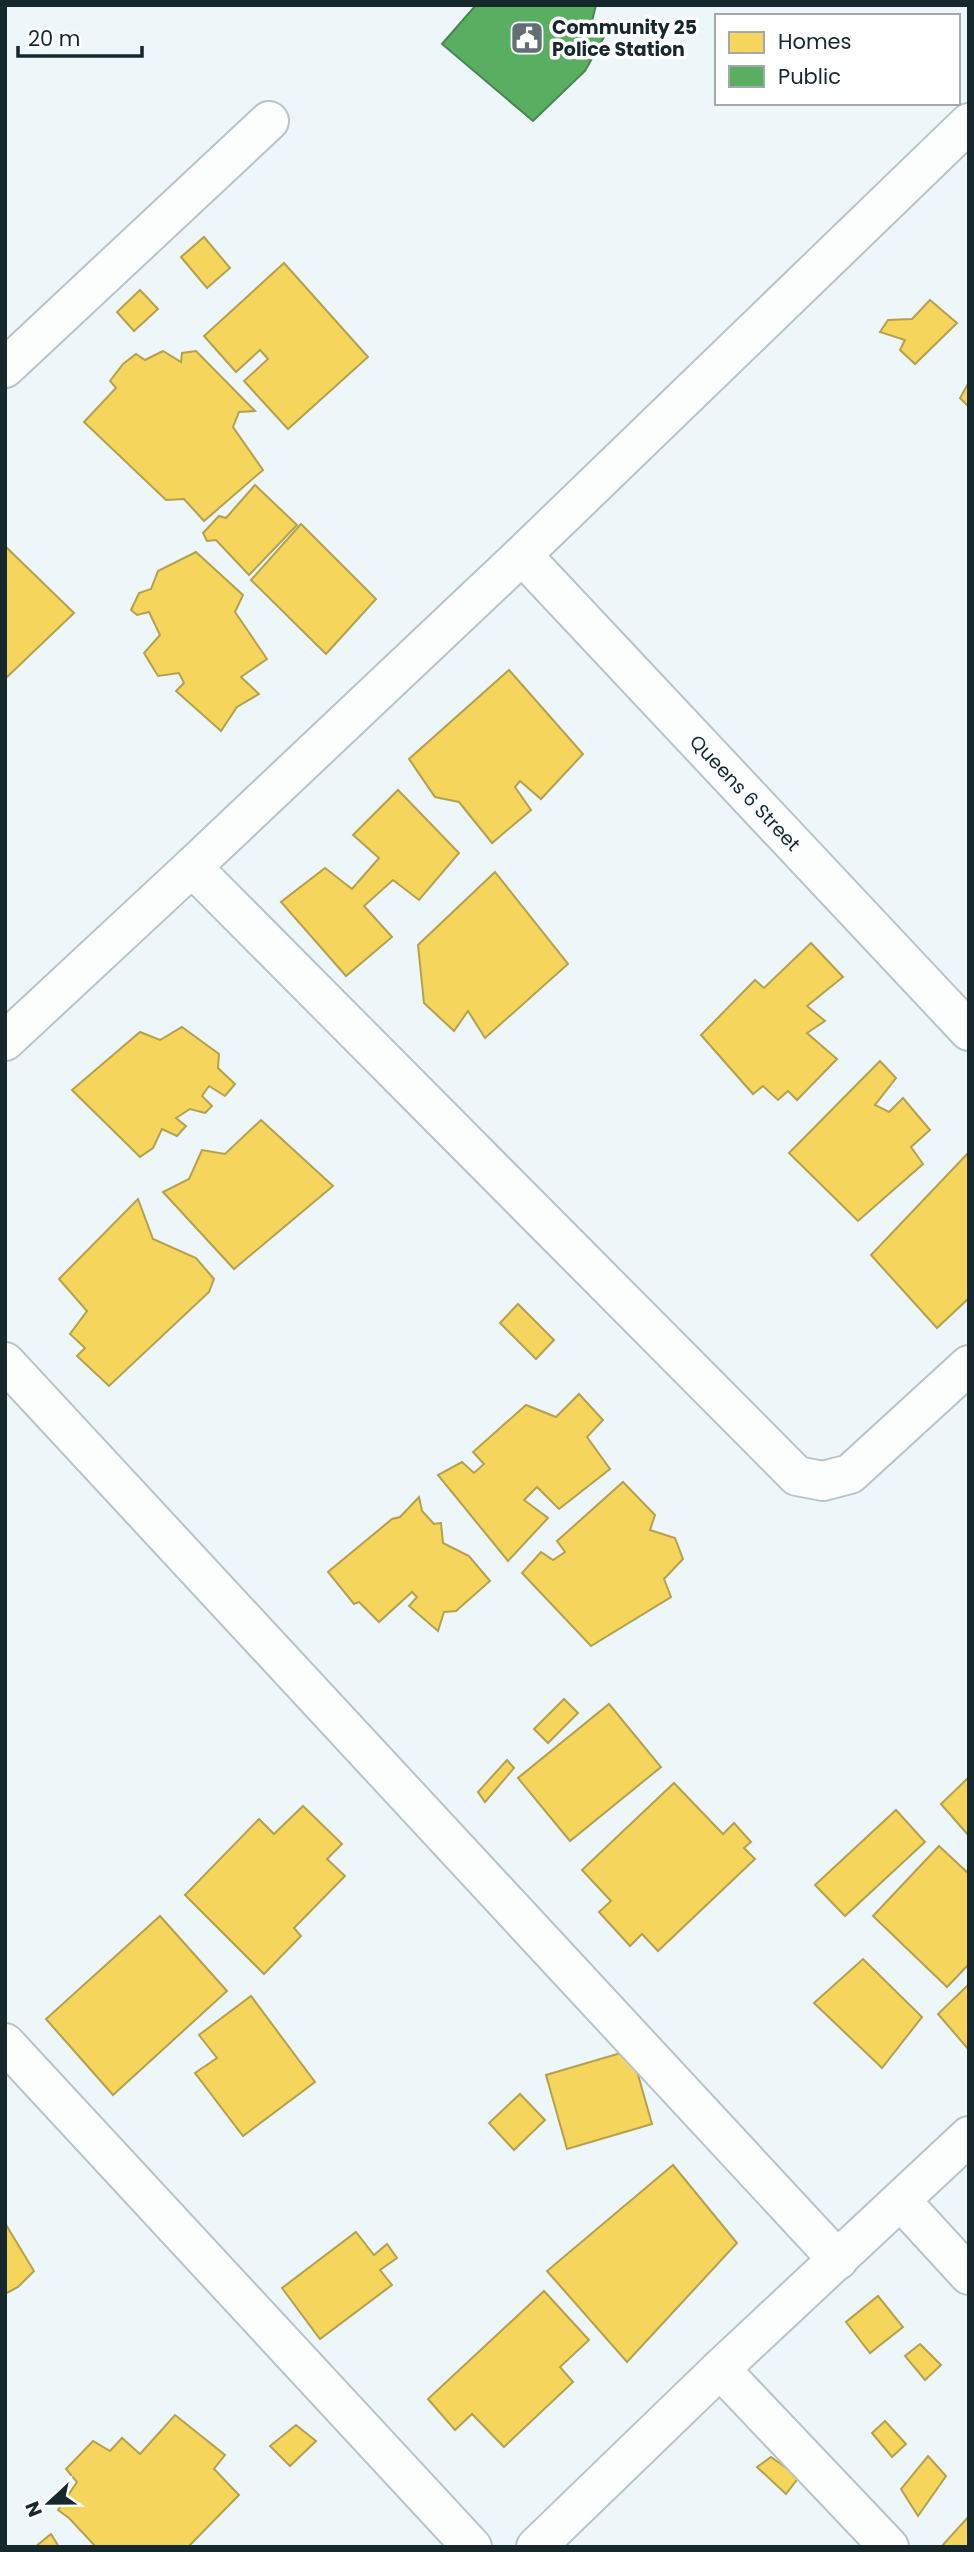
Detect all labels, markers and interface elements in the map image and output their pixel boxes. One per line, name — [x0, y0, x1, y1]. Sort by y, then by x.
scale bar — [18, 14, 142, 58]
place label: Community 25 Police Station — [552, 14, 697, 63]
legend — [715, 14, 960, 105]
public building icon: Community 25 Police Station — [508, 19, 546, 57]
text: 20 m — [28, 24, 81, 53]
text: Homes — [778, 27, 852, 56]
text: Public — [778, 62, 841, 91]
street label: Queens 6 Street — [683, 729, 806, 857]
north arrow — [14, 2468, 84, 2538]
text: N — [19, 2497, 49, 2521]

